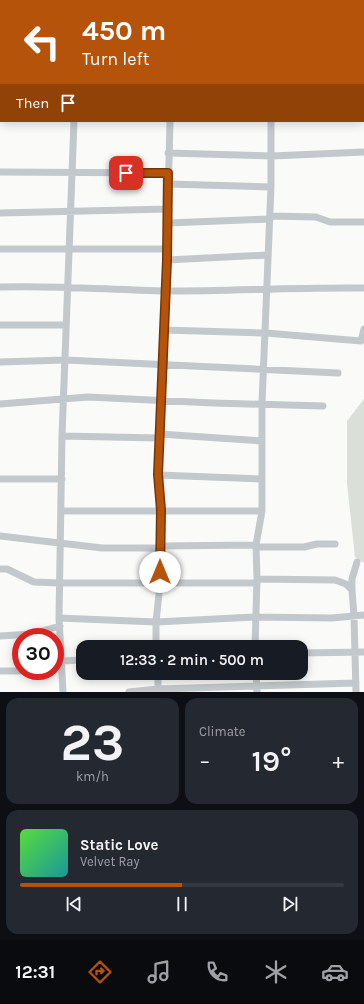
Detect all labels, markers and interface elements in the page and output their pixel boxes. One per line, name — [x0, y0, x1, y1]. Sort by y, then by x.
text: 450 m — [82, 14, 166, 47]
icon: left — [16, 16, 68, 68]
text: Turn left — [82, 48, 150, 70]
icon: arrive — [57, 92, 79, 114]
text: Then — [16, 94, 49, 112]
pin — [109, 156, 143, 190]
icon: arrive — [115, 162, 137, 184]
position arrow — [139, 551, 181, 593]
speed limit sign: 30 — [12, 628, 64, 680]
text: 12:33 · 2 min · 500 m — [120, 651, 264, 669]
text: 23 — [61, 712, 124, 773]
text: Climate — [199, 724, 245, 739]
text: 19° — [252, 743, 291, 779]
text: − — [199, 748, 211, 774]
text: + — [332, 748, 344, 774]
text: km/h — [76, 769, 109, 784]
text: Static Love — [80, 836, 158, 854]
text: Velvet Ray — [80, 854, 140, 869]
icon: previous — [63, 893, 85, 915]
icon: pause — [171, 893, 193, 915]
icon: next — [279, 893, 301, 915]
icon: directions — [86, 958, 114, 986]
icon: music — [145, 958, 173, 986]
icon: phone — [203, 958, 231, 986]
icon: climate — [262, 958, 290, 986]
icon: car — [321, 958, 349, 986]
text: 12:31 — [15, 961, 55, 983]

